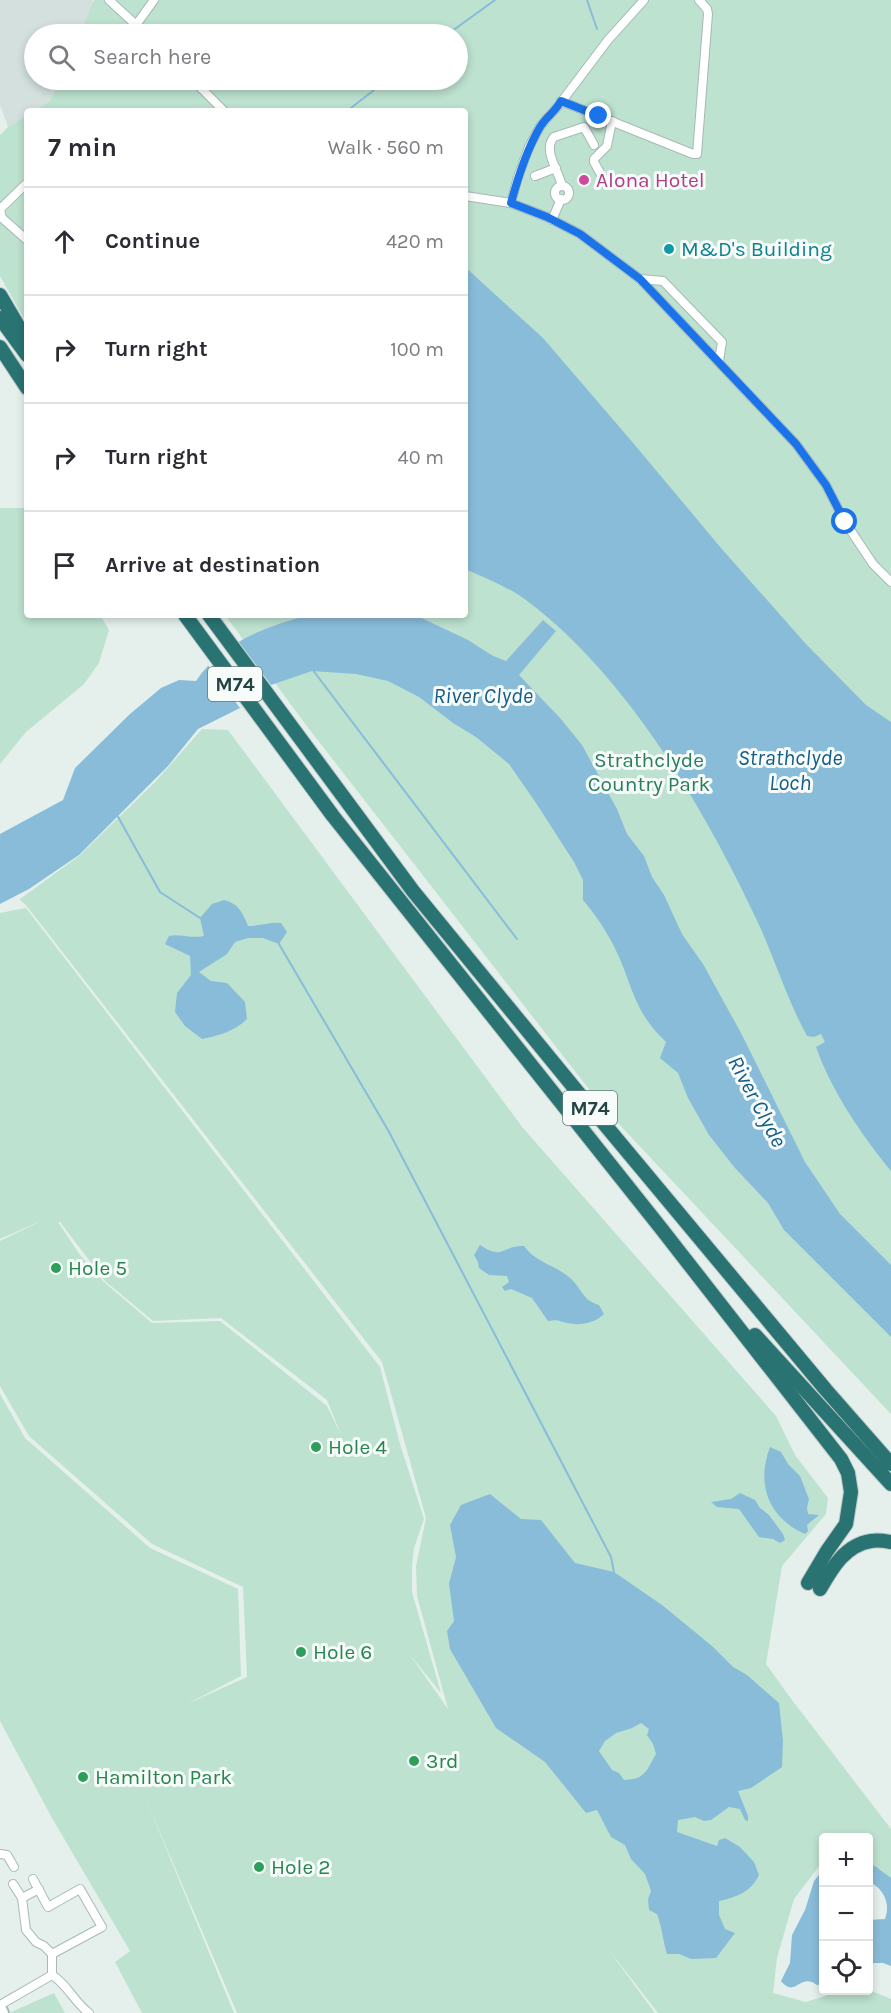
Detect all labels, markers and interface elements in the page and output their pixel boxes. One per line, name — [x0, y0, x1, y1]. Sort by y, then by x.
search box — [24, 24, 468, 90]
icon: search — [45, 41, 78, 74]
text: Search here — [93, 44, 211, 70]
route end — [585, 102, 611, 128]
text: 7 min — [48, 132, 117, 163]
text: Walk · 560 m — [328, 136, 444, 159]
place label: Alona Hotel — [596, 168, 705, 192]
marker: Alona Hotel — [577, 173, 591, 187]
icon: ahead — [48, 225, 81, 258]
text: Continue — [105, 228, 200, 254]
text: 420 m — [386, 230, 444, 253]
place label: M&D's Building — [681, 237, 832, 261]
marker: M&D's Building — [662, 242, 676, 256]
icon: right — [48, 333, 81, 366]
text: Turn right — [105, 336, 208, 362]
text: 100 m — [390, 338, 444, 361]
icon: right — [48, 441, 81, 474]
text: Turn right — [105, 444, 208, 470]
text: 40 m — [398, 446, 444, 469]
route start — [831, 508, 857, 534]
icon: arrive — [48, 549, 81, 582]
text: Arrive at destination — [105, 552, 320, 578]
road number: M74 — [208, 667, 262, 701]
water label: River Clyde — [433, 683, 533, 709]
water label: Strathclyde Loch — [738, 745, 842, 796]
park label: Strathclyde Country Park — [588, 748, 710, 796]
water label: River Clyde — [722, 1051, 792, 1152]
road number: M74 — [563, 1091, 617, 1125]
place label: Hole 5 — [68, 1256, 127, 1280]
marker: Hole 5 — [49, 1261, 63, 1275]
place label: Hole 4 — [328, 1435, 387, 1459]
marker: Hole 4 — [309, 1440, 323, 1454]
place label: Hole 6 — [313, 1640, 372, 1664]
marker: Hole 6 — [294, 1645, 308, 1659]
place label: 3rd — [426, 1749, 458, 1773]
marker: 3rd — [407, 1754, 421, 1768]
place label: Hamilton Park — [95, 1765, 232, 1789]
marker: Hamilton Park — [76, 1770, 90, 1784]
map controls — [819, 1833, 873, 1995]
button: + — [819, 1833, 873, 1887]
place label: Hole 2 — [271, 1855, 330, 1879]
marker: Hole 2 — [252, 1860, 266, 1874]
button: − — [819, 1887, 873, 1941]
button: locate — [819, 1941, 873, 1995]

